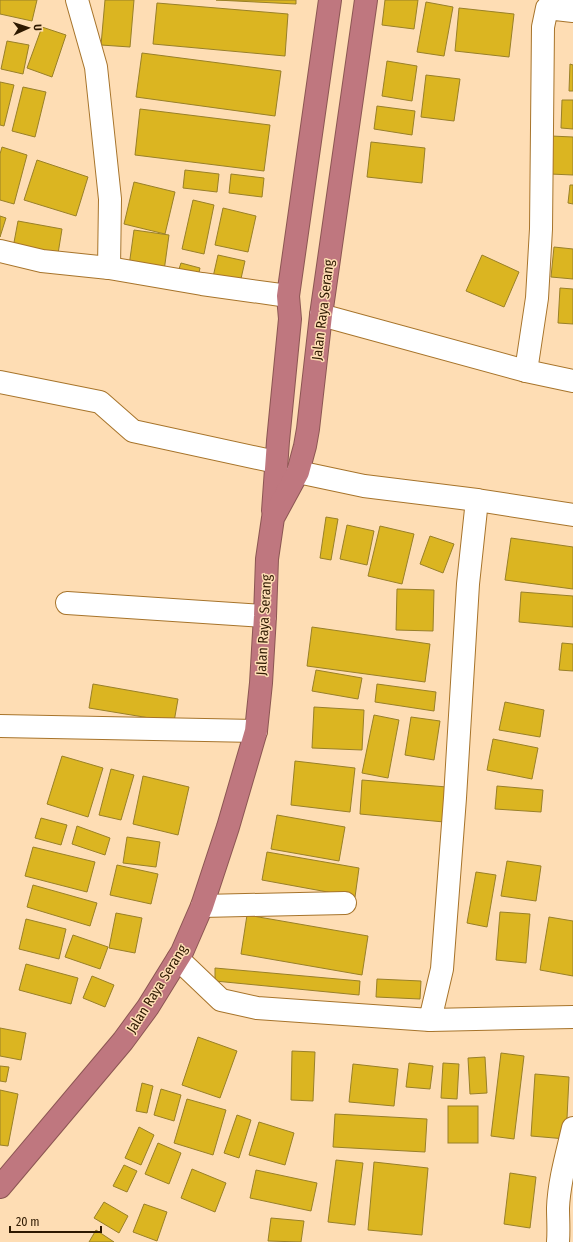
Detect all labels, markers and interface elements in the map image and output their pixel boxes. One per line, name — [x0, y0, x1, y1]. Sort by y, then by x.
north arrow — [8, 8, 48, 48]
text: U — [31, 24, 44, 31]
street label: Jalan Raya Serang — [308, 258, 338, 361]
street label: Jalan Raya Serang — [253, 574, 275, 676]
street label: Jalan Raya Serang — [123, 941, 191, 1036]
scale bar — [10, 1208, 101, 1234]
text: 20 m — [16, 1215, 40, 1229]

